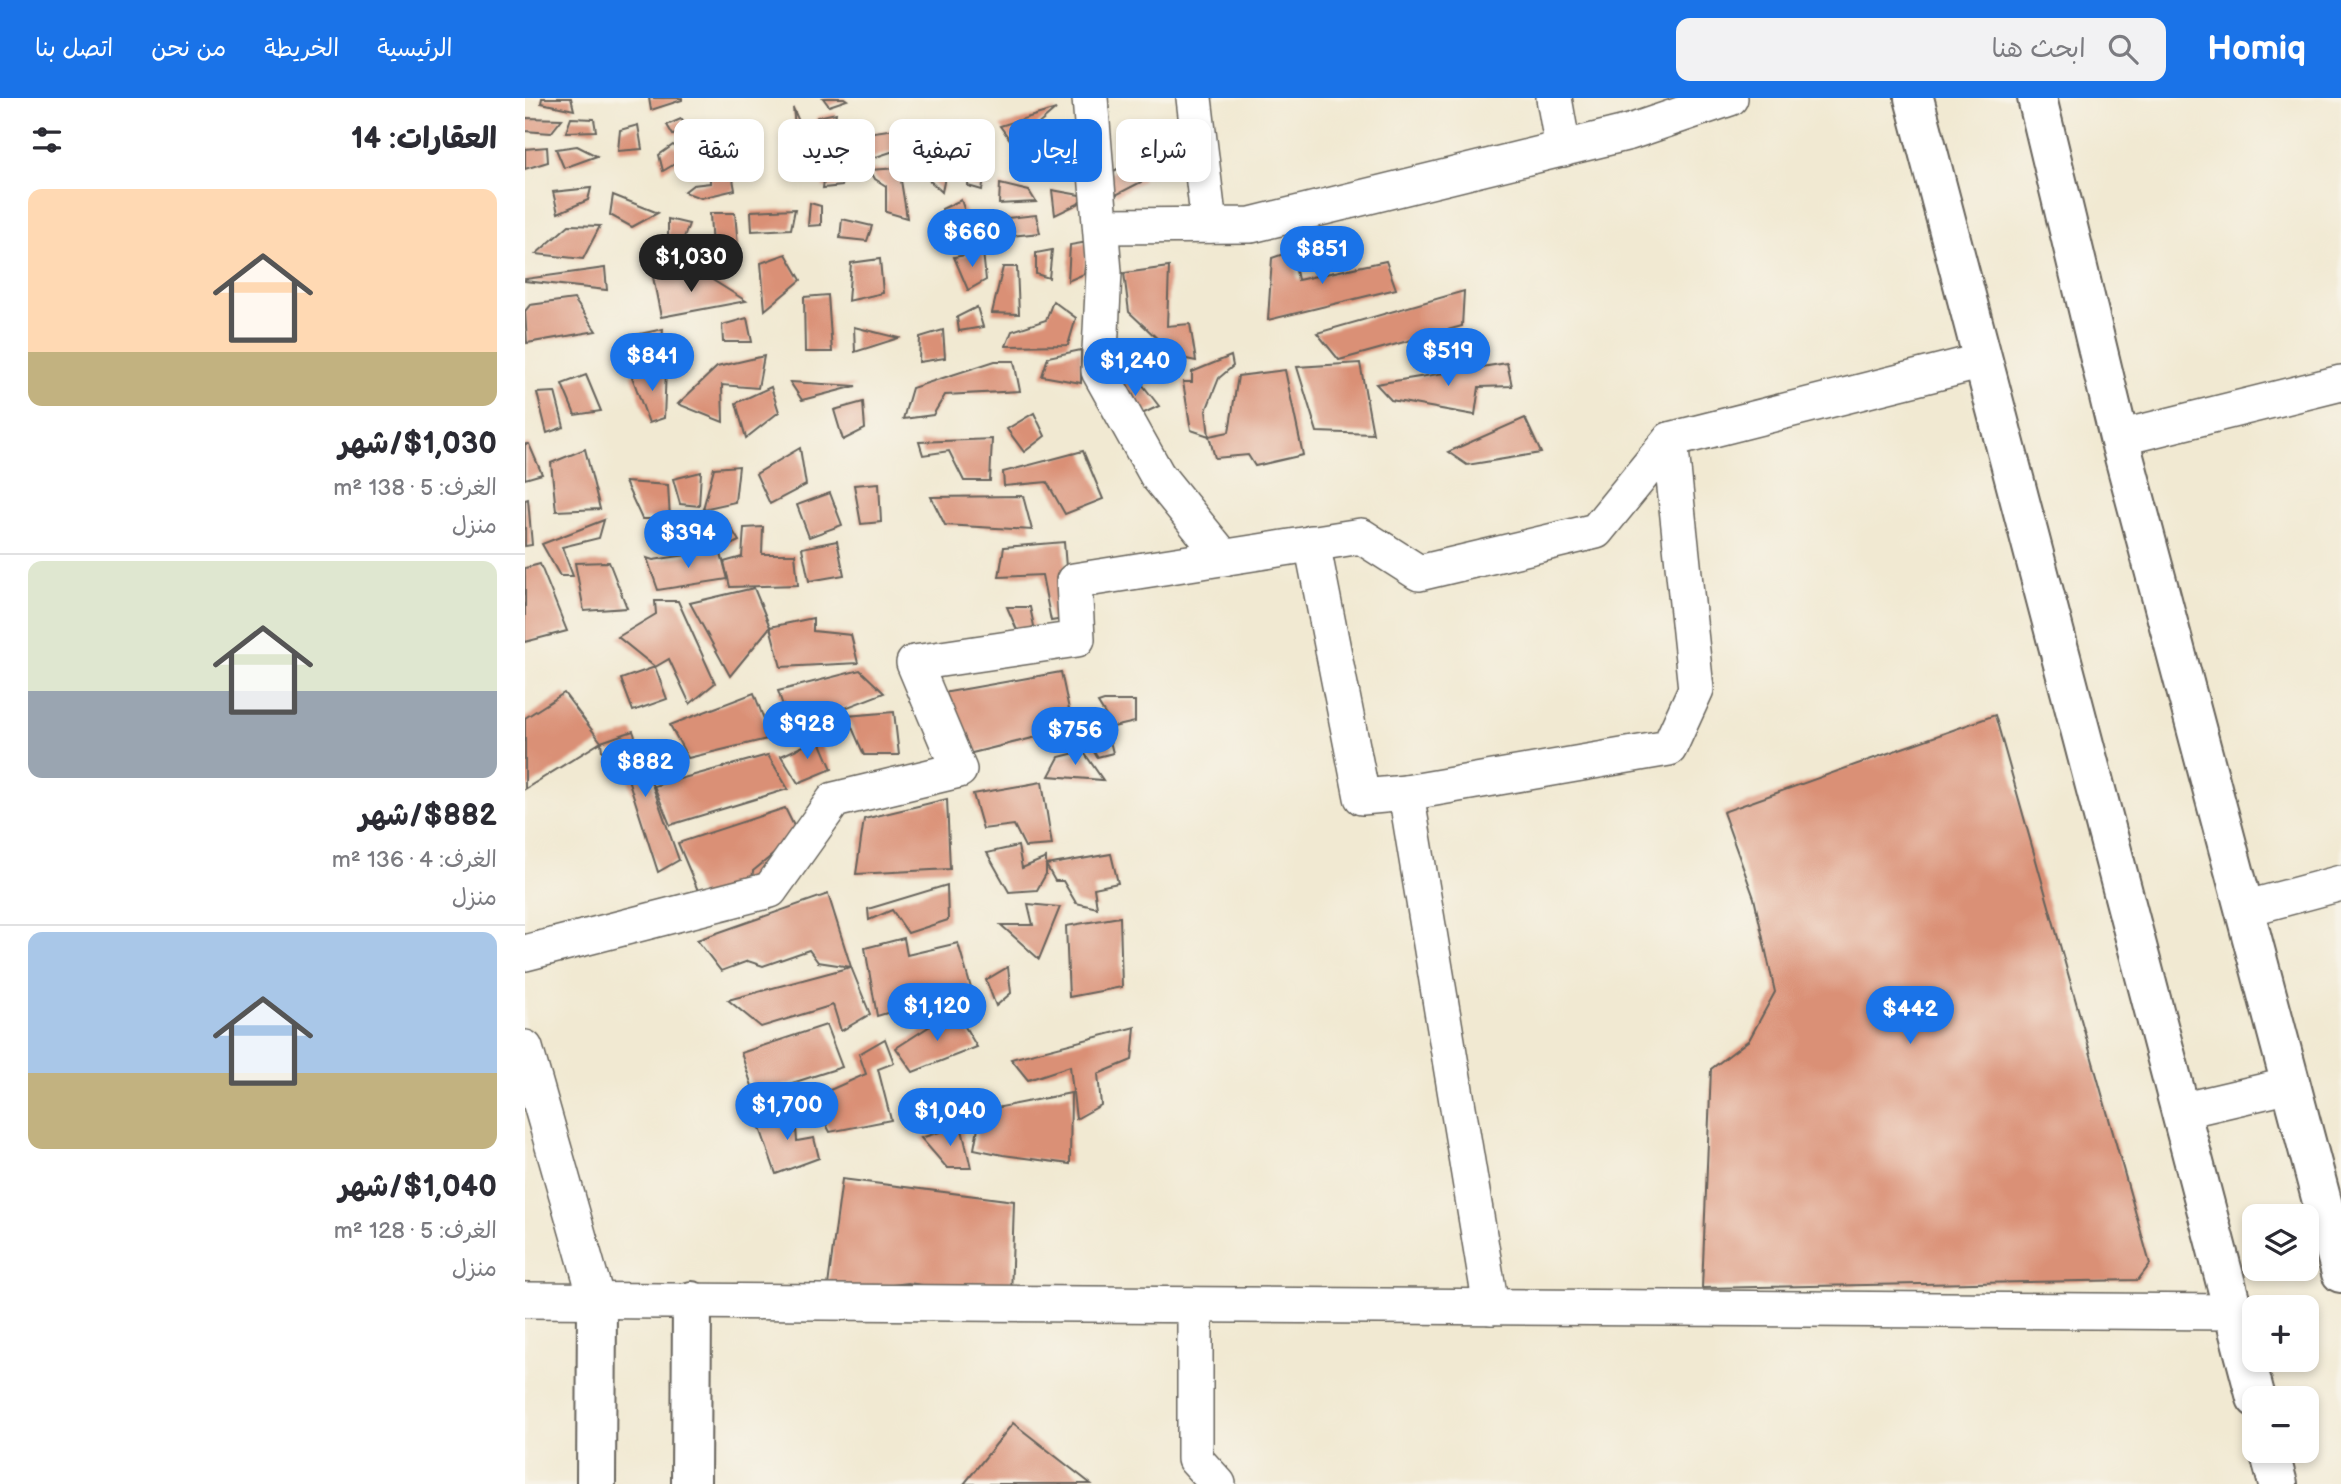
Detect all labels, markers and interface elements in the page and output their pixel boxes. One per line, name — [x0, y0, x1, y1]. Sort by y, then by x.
search box — [1676, 18, 2166, 81]
text: Homiq — [2208, 29, 2306, 69]
icon: search — [2104, 30, 2142, 68]
text: اتصل بنا — [35, 34, 113, 63]
text: من نحن — [151, 34, 226, 63]
text: الخريطة — [264, 34, 339, 63]
text: الرئيسية — [377, 34, 453, 63]
text: ابحث هنا — [1992, 34, 2086, 65]
chip: شقة — [674, 119, 764, 182]
chip: جديد — [778, 119, 875, 182]
chip: تصفية — [889, 119, 995, 182]
chip: إيجار — [1009, 119, 1102, 182]
chip: شراء — [1116, 119, 1211, 182]
icon: filters — [28, 121, 66, 159]
text: العقارات: 14 — [351, 121, 497, 157]
pin: $660 — [931, 209, 1013, 269]
text: $660 — [943, 218, 1001, 246]
pin: $851 — [1281, 226, 1363, 286]
pin: $1,030 — [634, 234, 748, 294]
icon: home — [200, 235, 326, 361]
text: $851 — [1296, 235, 1348, 263]
text: $1,030 — [655, 243, 727, 271]
pin: $519 — [1407, 328, 1489, 388]
pin: $841 — [611, 334, 693, 393]
text: $519 — [1422, 337, 1474, 365]
pin: $1,240 — [1078, 338, 1192, 398]
text: $841 — [626, 342, 678, 370]
text: $1,240 — [1100, 347, 1170, 375]
text: $1,030/شهر — [339, 426, 497, 462]
text: الغرف: 5 · 138 m² — [333, 474, 497, 502]
pin: $394 — [647, 510, 729, 570]
text: منزل — [452, 512, 497, 540]
text: $394 — [660, 519, 716, 547]
icon: home — [200, 607, 326, 733]
pin: $928 — [766, 702, 848, 761]
pin: $756 — [1034, 708, 1116, 767]
text: $928 — [779, 710, 835, 738]
text: $756 — [1047, 716, 1103, 744]
pin: $882 — [604, 740, 686, 799]
text: $882 — [617, 748, 673, 776]
text: $882/شهر — [359, 798, 497, 834]
text: الغرف: 4 · 136 m² — [332, 846, 497, 874]
text: منزل — [452, 884, 497, 912]
icon: home — [200, 978, 326, 1104]
pin: $1,120 — [880, 984, 994, 1043]
pin: $442 — [1869, 986, 1951, 1046]
text: $1,120 — [903, 992, 971, 1020]
text: $442 — [1882, 995, 1938, 1023]
pin: $1,700 — [730, 1082, 844, 1142]
pin: $1,040 — [893, 1088, 1007, 1148]
text: $1,700 — [751, 1091, 823, 1119]
text: $1,040 — [914, 1097, 986, 1125]
text: $1,040/شهر — [339, 1169, 497, 1205]
map controls — [2242, 1204, 2319, 1463]
button: layers — [2242, 1204, 2319, 1281]
text: الغرف: 5 · 128 m² — [334, 1217, 497, 1245]
text: منزل — [452, 1255, 497, 1283]
button: + — [2242, 1295, 2319, 1372]
button: − — [2242, 1386, 2319, 1463]

